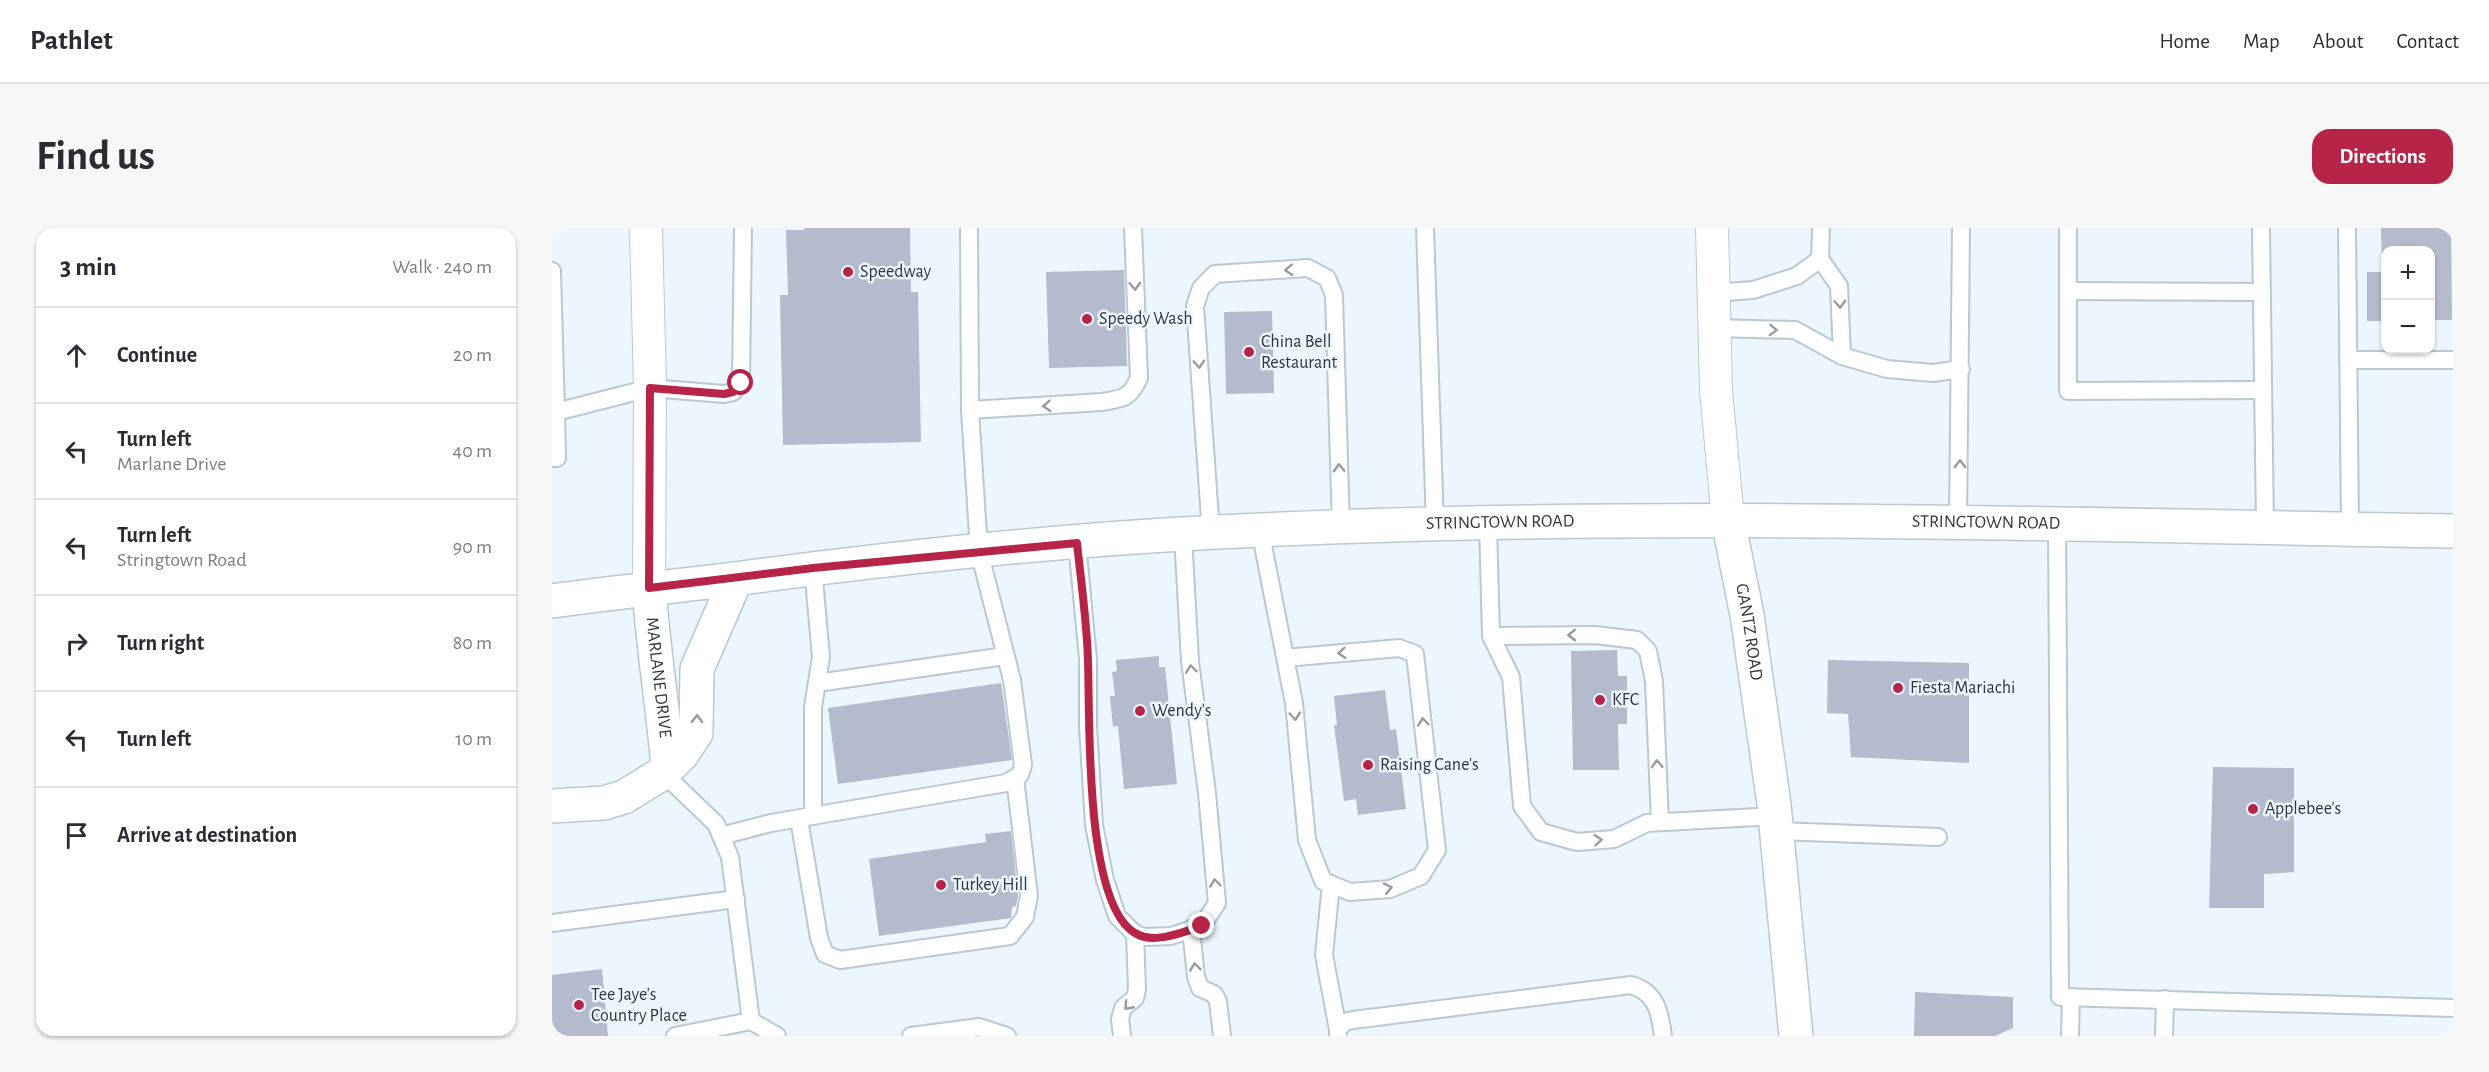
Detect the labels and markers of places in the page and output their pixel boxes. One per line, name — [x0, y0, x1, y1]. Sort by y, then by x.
place label: Speedway — [860, 263, 931, 281]
marker: Speedway — [841, 265, 855, 279]
place label: Speedy Wash — [1099, 310, 1193, 328]
marker: Speedy Wash — [1080, 312, 1094, 326]
place label: China Bell Restaurant — [1261, 333, 1337, 372]
marker: China Bell Restaurant — [1242, 345, 1256, 359]
place label: Fiesta Mariachi — [1910, 679, 2015, 697]
marker: Fiesta Mariachi — [1891, 681, 1905, 695]
place label: KFC — [1612, 691, 1639, 709]
marker: KFC — [1593, 693, 1607, 707]
place label: Wendy's — [1152, 702, 1212, 720]
marker: Wendy's — [1133, 704, 1147, 718]
place label: Raising Cane's — [1380, 756, 1479, 774]
marker: Raising Cane's — [1361, 758, 1375, 772]
place label: Applebee's — [2265, 800, 2341, 818]
marker: Applebee's — [2246, 802, 2260, 816]
place label: Turkey Hill — [953, 876, 1028, 894]
marker: Turkey Hill — [934, 878, 948, 892]
place label: Tee Jaye's Country Place — [591, 986, 687, 1025]
marker: Tee Jaye's Country Place — [572, 998, 586, 1012]

